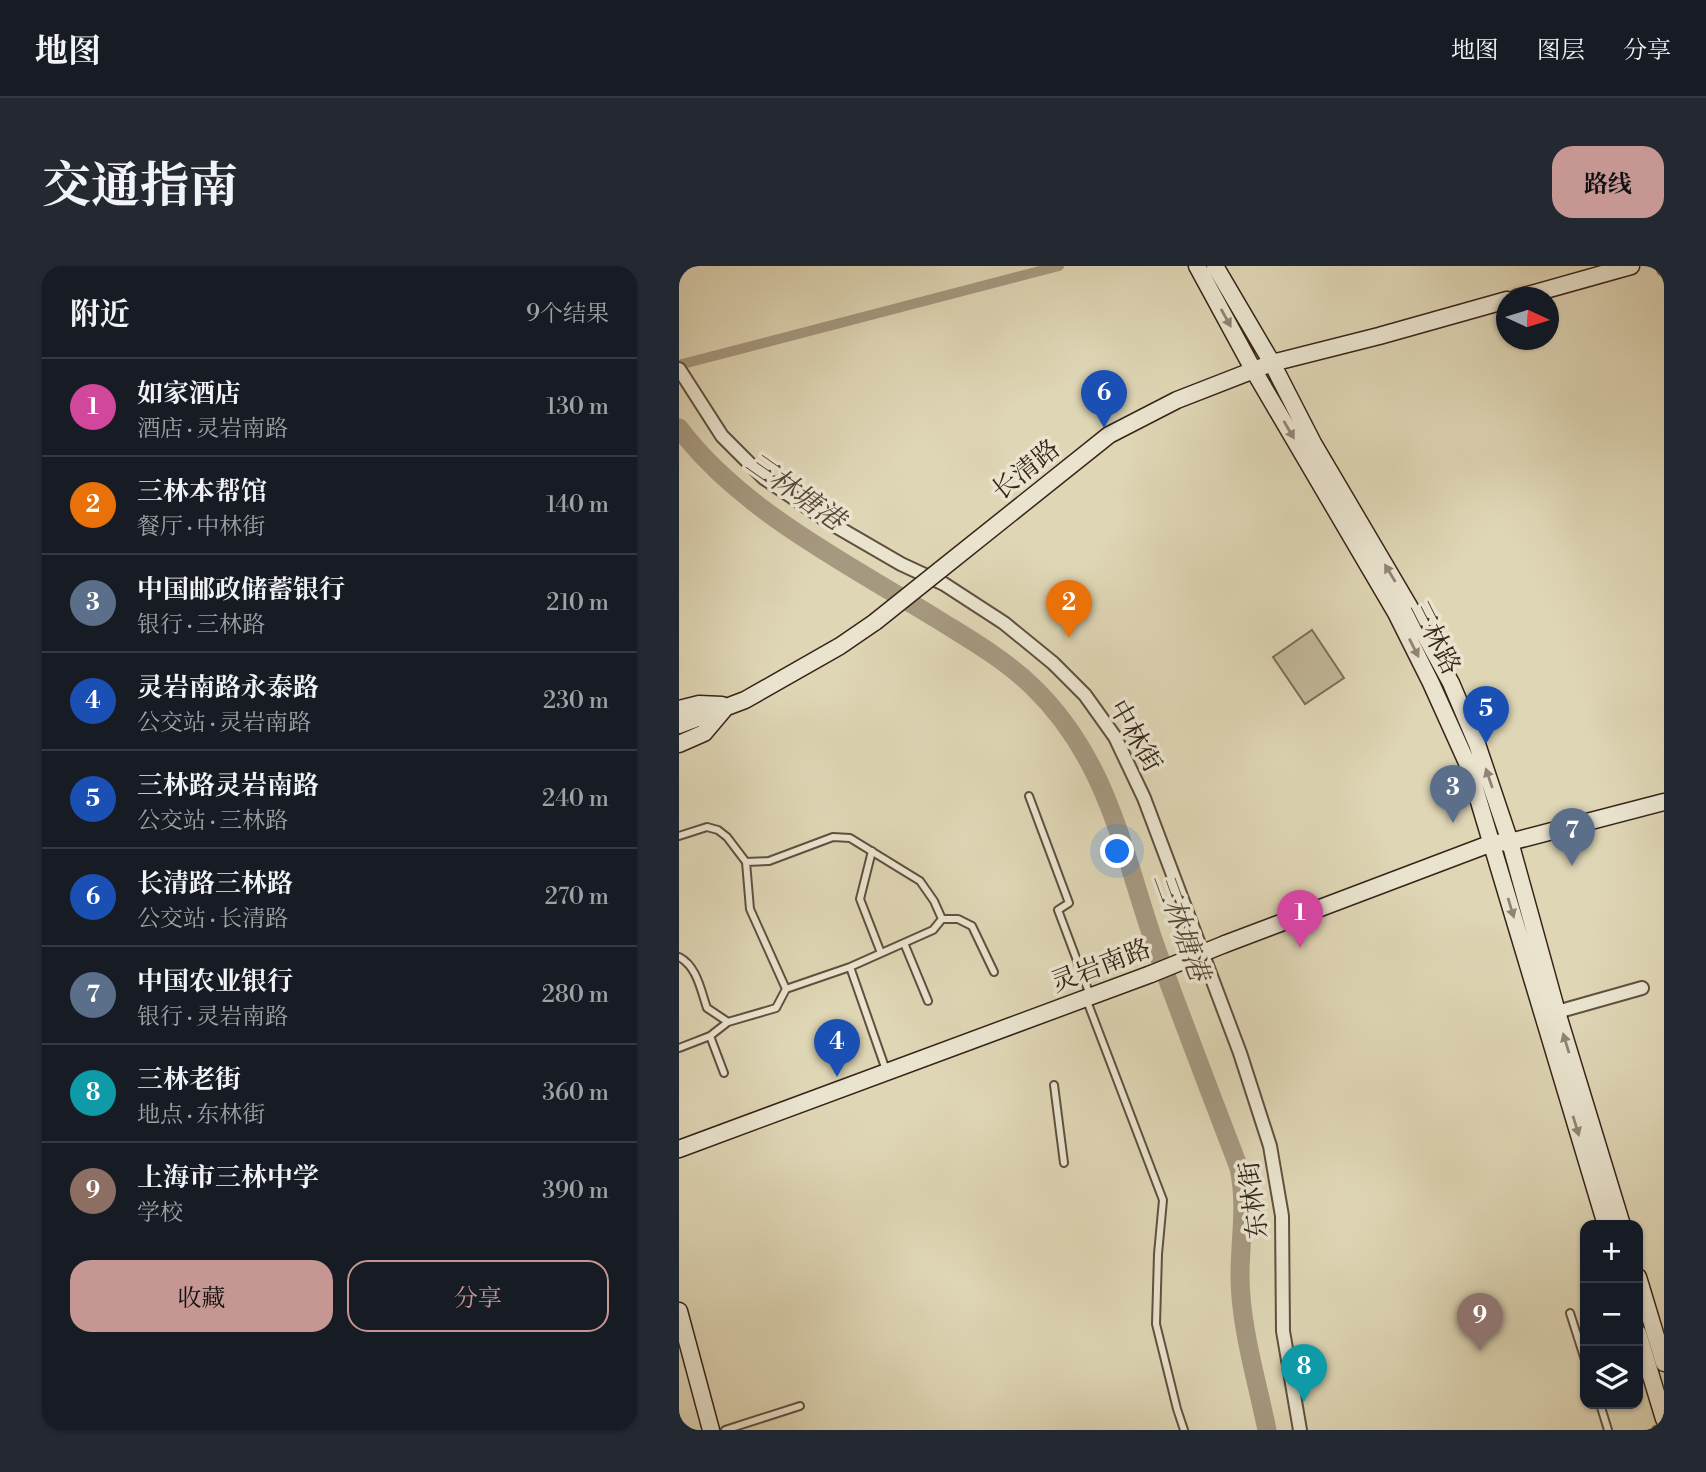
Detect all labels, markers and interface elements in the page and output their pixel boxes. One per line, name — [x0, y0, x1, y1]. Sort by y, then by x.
text: 地图 — [35, 32, 101, 73]
text: 地图 — [1451, 36, 1499, 66]
text: 图层 — [1537, 36, 1585, 66]
text: 分享 — [1623, 36, 1671, 66]
button: 路线 — [1552, 146, 1664, 218]
text: 交通指南 — [42, 157, 238, 218]
north arrow — [1496, 287, 1559, 350]
text: 附近 — [70, 296, 130, 334]
text: 9个结果 — [526, 300, 609, 328]
one-way arrow — [1220, 309, 1232, 328]
pin: 6 — [1081, 370, 1127, 428]
text: 如家酒店 — [137, 378, 241, 410]
text: 1 — [87, 393, 99, 421]
text: 130 m — [546, 393, 609, 421]
text: 酒店 · 灵岩南路 — [137, 415, 288, 443]
one-way arrow — [1283, 420, 1295, 439]
street label: 长清路 — [986, 433, 1066, 507]
water label: 三林塘港 — [739, 446, 854, 541]
text: 三林本帮馆 — [137, 476, 267, 508]
text: 2 — [86, 491, 100, 519]
text: 140 m — [546, 491, 609, 519]
text: 餐厅 · 中林街 — [137, 513, 265, 541]
one-way arrow — [1384, 564, 1396, 583]
text: 中国邮政储蓄银行 — [137, 574, 345, 606]
pin: 2 — [1046, 580, 1092, 638]
text: 3 — [86, 589, 100, 617]
text: 210 m — [546, 589, 609, 617]
street label: 三林路 — [1403, 596, 1467, 680]
text: 银行 · 三林路 — [137, 611, 265, 639]
one-way arrow — [1408, 638, 1419, 658]
text: 灵岩南路永泰路 — [137, 672, 319, 704]
pin: 5 — [1463, 686, 1509, 744]
text: 4 — [85, 687, 101, 715]
text: 230 m — [543, 687, 609, 715]
street label: 中林街 — [1102, 694, 1168, 778]
text: 公交站 · 灵岩南路 — [137, 709, 311, 737]
pin: 3 — [1430, 765, 1476, 823]
one-way arrow — [1483, 767, 1494, 788]
text: 三林路灵岩南路 — [137, 770, 319, 802]
text: 5 — [86, 785, 100, 813]
text: 240 m — [542, 785, 609, 813]
text: 公交站 · 三林路 — [137, 807, 288, 835]
pin: 7 — [1549, 808, 1595, 866]
your location — [1100, 834, 1134, 868]
text: 长清路三林路 — [137, 868, 293, 900]
water label: 三林塘港 — [1145, 868, 1218, 989]
text: 6 — [86, 883, 100, 911]
text: 270 m — [545, 883, 609, 911]
pin: 1 — [1277, 890, 1323, 948]
one-way arrow — [1507, 898, 1517, 919]
text: 公交站 · 长清路 — [137, 905, 288, 933]
street label: 灵岩南路 — [1047, 932, 1155, 1000]
text: 中国农业银行 — [137, 966, 293, 998]
text: 7 — [86, 981, 100, 1009]
text: 280 m — [542, 981, 609, 1009]
text: 银行 · 灵岩南路 — [137, 1003, 288, 1031]
pin: 4 — [814, 1019, 860, 1077]
one-way arrow — [1561, 1032, 1571, 1053]
text: 三林老街 — [137, 1064, 241, 1096]
text: 8 — [86, 1079, 100, 1107]
text: 360 m — [542, 1079, 609, 1107]
text: 地点 · 东林街 — [137, 1101, 265, 1129]
one-way arrow — [1572, 1116, 1582, 1137]
street label: 东林街 — [1233, 1159, 1275, 1241]
text: 上海市三林中学 — [137, 1162, 319, 1194]
text: 9 — [86, 1177, 100, 1205]
text: 390 m — [542, 1177, 609, 1205]
text: 学校 — [137, 1199, 183, 1227]
map controls — [1580, 1220, 1643, 1409]
button: + — [1580, 1220, 1643, 1283]
button: 收藏 — [70, 1260, 333, 1332]
button: 分享 — [347, 1260, 609, 1332]
button: − — [1580, 1283, 1643, 1346]
pin: 9 — [1457, 1293, 1503, 1351]
pin: 8 — [1281, 1344, 1327, 1402]
button: layers — [1580, 1346, 1643, 1409]

